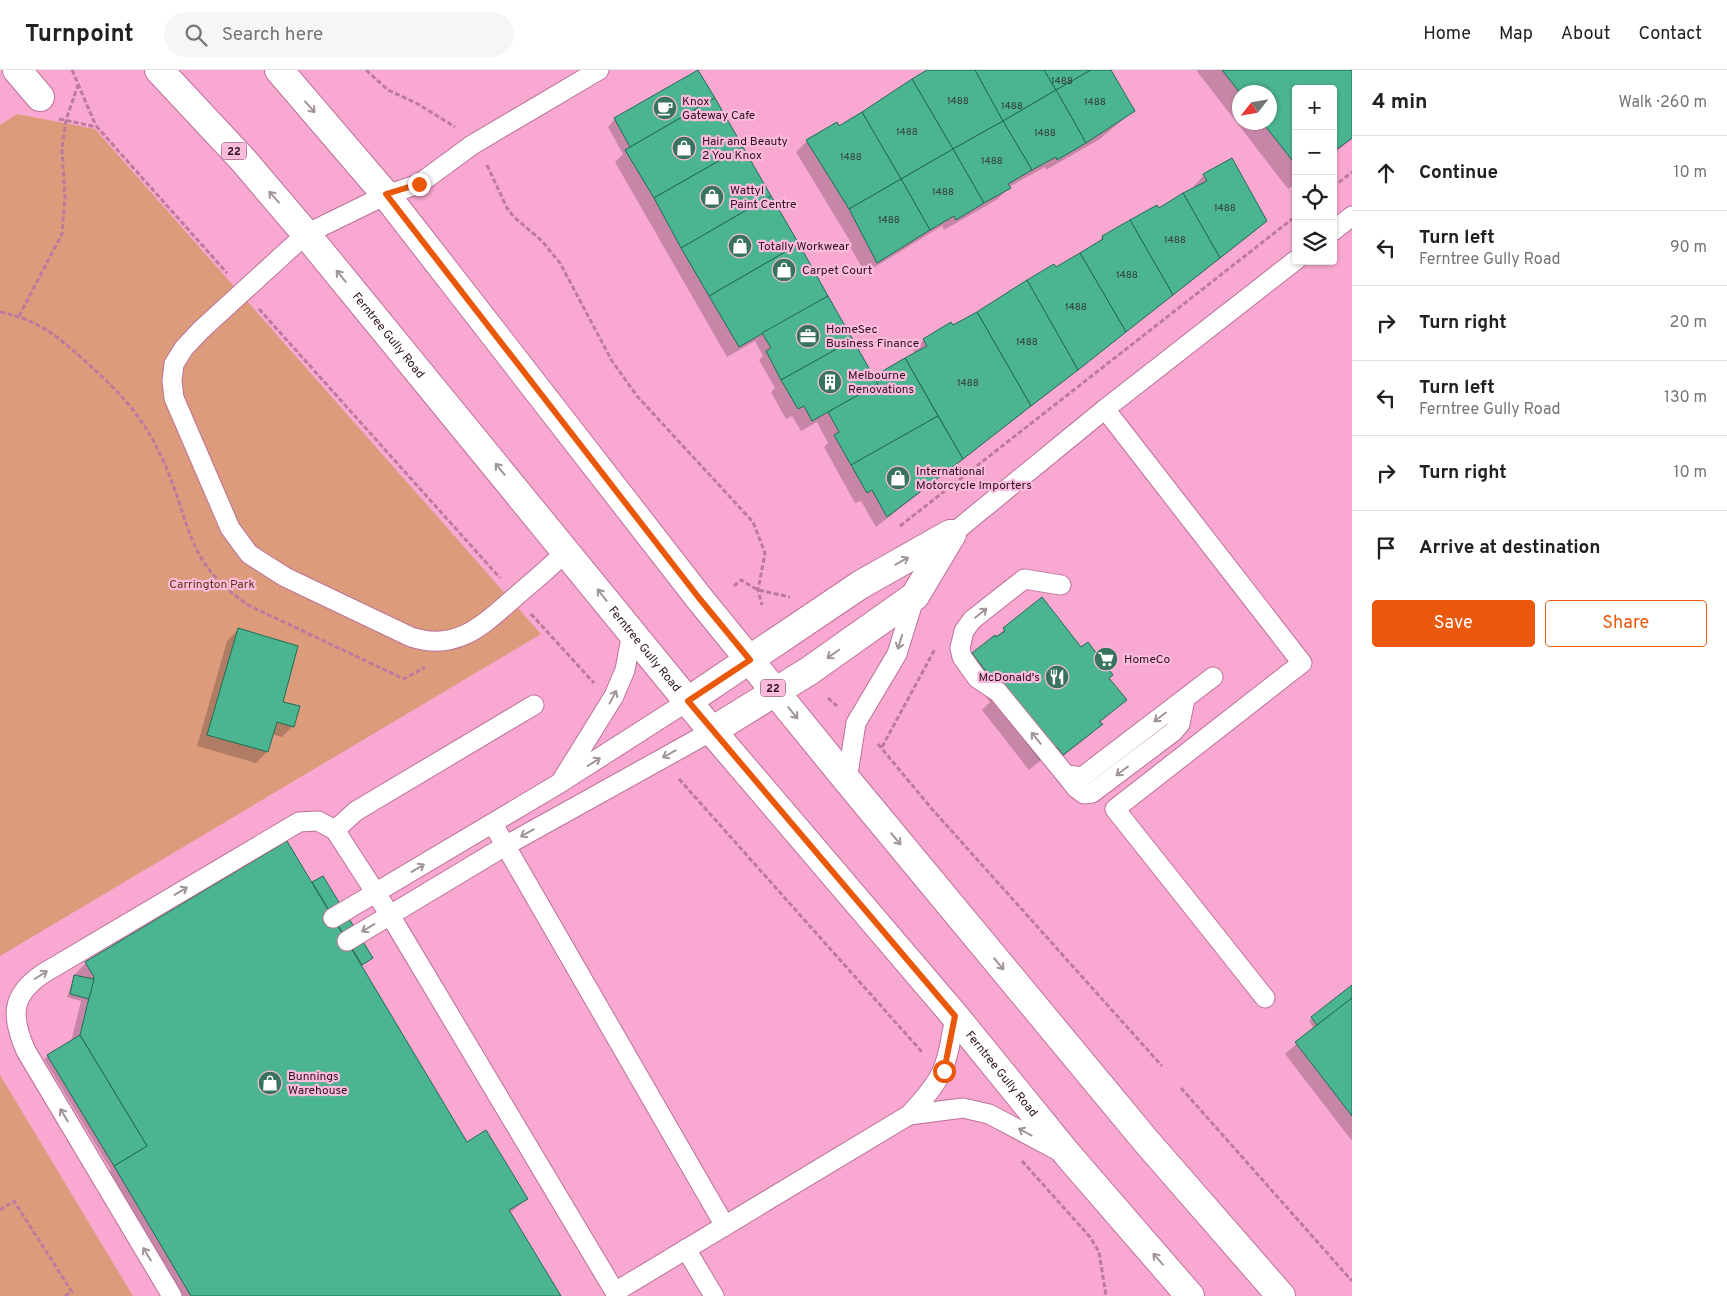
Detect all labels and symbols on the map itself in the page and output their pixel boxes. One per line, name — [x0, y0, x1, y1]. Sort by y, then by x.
house number: 1488 — [1051, 75, 1073, 88]
north arrow — [1232, 85, 1277, 130]
place label: Knox Gateway Cafe — [682, 94, 755, 124]
cafe icon: Knox Gateway Cafe — [652, 95, 678, 121]
house number: 1488 — [947, 95, 969, 108]
house number: 1488 — [1084, 96, 1106, 109]
one-way arrow — [305, 100, 316, 113]
house number: 1488 — [1001, 100, 1023, 113]
house number: 1488 — [896, 126, 918, 139]
house number: 1488 — [1034, 127, 1056, 140]
place label: Hair and Beauty 2 You Knox — [702, 134, 788, 164]
shop icon: Hair and Beauty 2 You Knox — [671, 135, 697, 161]
road number: 22 — [222, 142, 246, 160]
house number: 1488 — [840, 151, 862, 164]
house number: 1488 — [981, 155, 1003, 168]
route end — [408, 173, 431, 196]
place label: Wattyl Paint Centre — [730, 183, 796, 213]
shop icon: Wattyl Paint Centre — [699, 184, 725, 210]
house number: 1488 — [932, 186, 954, 199]
one-way arrow — [269, 191, 280, 204]
house number: 1488 — [1214, 202, 1236, 215]
house number: 1488 — [878, 214, 900, 227]
shop icon: Totally Workwear — [727, 233, 753, 259]
house number: 1488 — [1164, 234, 1186, 247]
place label: Totally Workwear — [758, 239, 850, 255]
shop icon: Carpet Court — [771, 257, 797, 283]
place label: Carpet Court — [802, 263, 872, 279]
house number: 1488 — [1116, 269, 1138, 282]
one-way arrow — [335, 270, 346, 283]
street label: Ferntree Gully Road — [348, 290, 428, 382]
house number: 1488 — [1065, 301, 1087, 314]
place label: HomeSec Business Finance — [826, 322, 919, 352]
office icon: HomeSec Business Finance — [795, 323, 821, 349]
house number: 1488 — [1016, 336, 1038, 349]
place label: Melbourne Renovations — [848, 368, 914, 398]
building icon: Melbourne Renovations — [817, 369, 843, 395]
house number: 1488 — [957, 377, 979, 390]
one-way arrow — [494, 463, 505, 476]
place label: International Motorcycle Importers — [916, 464, 1032, 494]
shop icon: International Motorcycle Importers — [885, 465, 911, 491]
one-way arrow — [895, 556, 909, 566]
park label: Carrington Park — [169, 577, 255, 593]
one-way arrow — [597, 589, 608, 602]
street label: Ferntree Gully Road — [604, 603, 684, 696]
one-way arrow — [974, 607, 987, 618]
one-way arrow — [895, 634, 905, 650]
supermarket icon: HomeCo — [1093, 646, 1119, 672]
one-way arrow — [826, 649, 840, 659]
place label: HomeCo — [1124, 652, 1171, 668]
restaurant icon: McDonald's — [1044, 664, 1070, 690]
place label: McDonald's — [978, 670, 1040, 686]
road number: 22 — [760, 680, 786, 696]
one-way arrow — [608, 689, 618, 704]
one-way arrow — [788, 706, 798, 720]
one-way arrow — [1153, 712, 1167, 722]
one-way arrow — [1030, 732, 1041, 745]
one-way arrow — [662, 749, 677, 759]
one-way arrow — [586, 757, 600, 767]
one-way arrow — [1116, 765, 1129, 776]
one-way arrow — [521, 829, 535, 839]
one-way arrow — [890, 832, 901, 845]
one-way arrow — [410, 863, 424, 873]
one-way arrow — [173, 886, 187, 896]
one-way arrow — [362, 924, 376, 934]
one-way arrow — [994, 957, 1005, 970]
one-way arrow — [34, 970, 48, 980]
street label: Ferntree Gully Road — [961, 1028, 1041, 1121]
route start — [933, 1060, 956, 1083]
place label: Bunnings Warehouse — [288, 1069, 347, 1099]
shop icon: Bunnings Warehouse — [257, 1070, 283, 1096]
one-way arrow — [58, 1108, 68, 1122]
one-way arrow — [1018, 1127, 1033, 1137]
one-way arrow — [142, 1248, 152, 1262]
one-way arrow — [1152, 1253, 1164, 1266]

